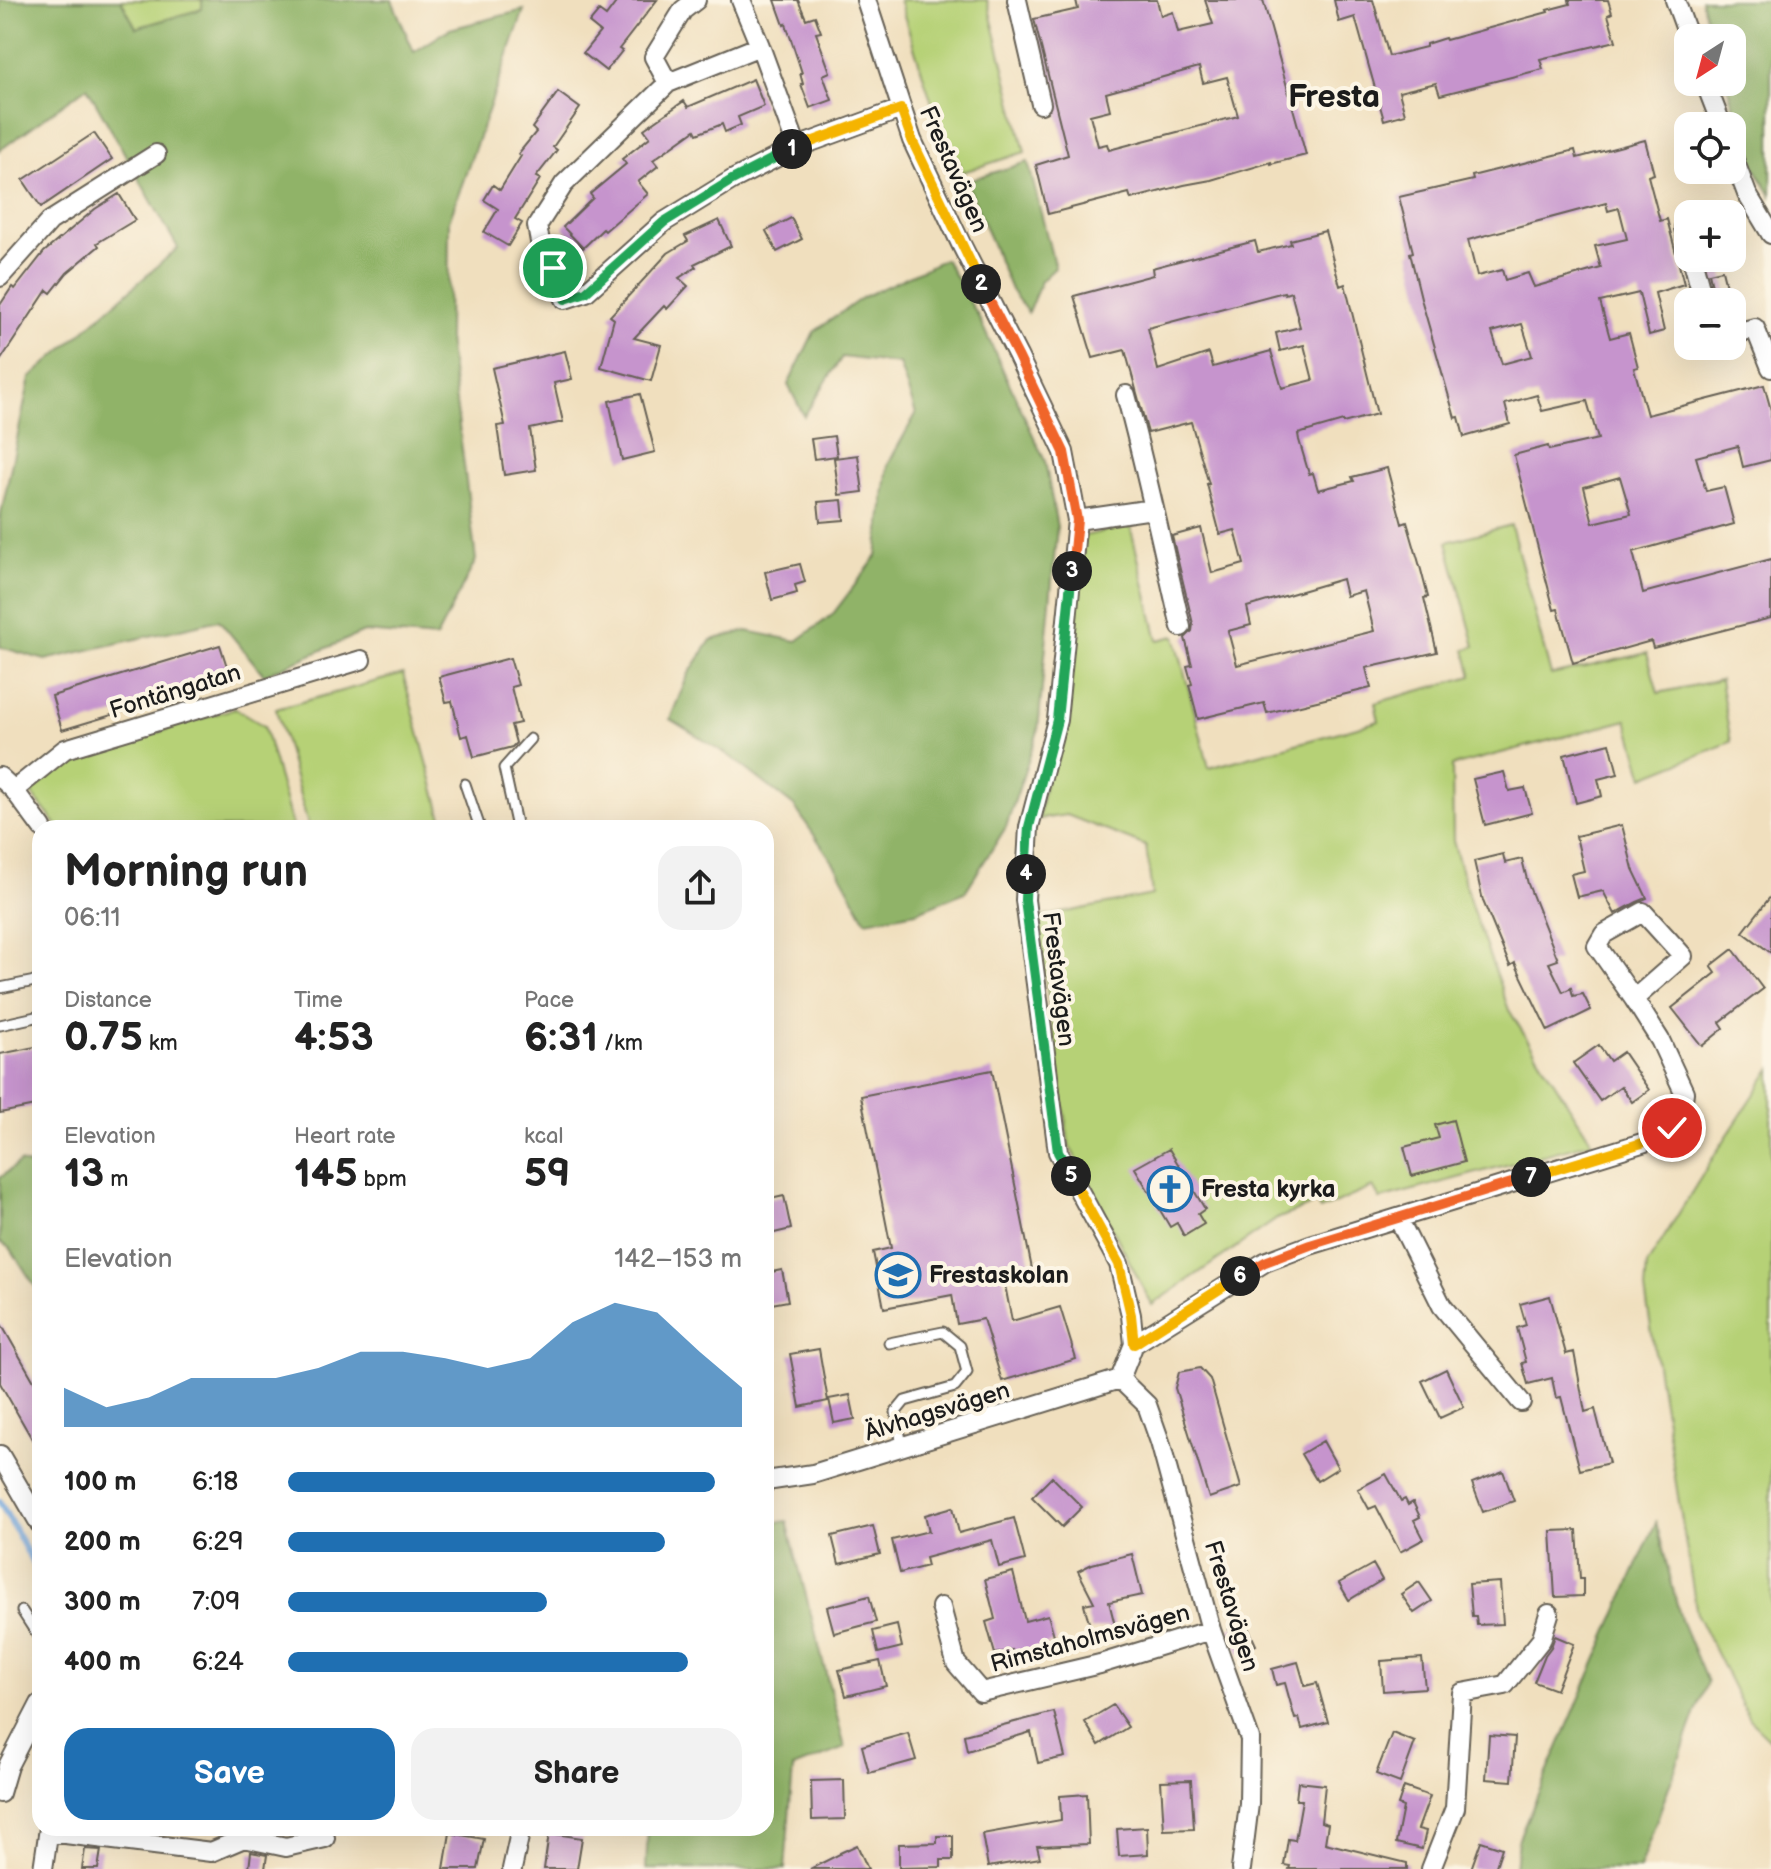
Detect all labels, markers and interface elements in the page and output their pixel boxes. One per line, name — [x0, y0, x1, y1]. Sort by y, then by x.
north arrow — [1674, 24, 1746, 96]
map controls — [1674, 24, 1746, 360]
district label: Fresta — [1288, 78, 1380, 117]
street label: Frestavägen — [913, 101, 994, 237]
button: locate — [1674, 112, 1746, 184]
pin: 1 — [772, 129, 812, 169]
text: 1 — [787, 135, 797, 162]
button: + — [1674, 200, 1746, 272]
pin — [519, 234, 587, 302]
icon: arrive — [531, 246, 575, 290]
pin: 2 — [961, 264, 1001, 304]
text: 2 — [974, 270, 988, 297]
button: − — [1674, 288, 1746, 360]
pin: 3 — [1052, 551, 1092, 591]
text: 3 — [1066, 557, 1078, 584]
street label: Fontängatan — [106, 658, 244, 725]
text: Morning run — [64, 846, 308, 899]
button: share — [658, 846, 742, 930]
pin: 4 — [1006, 854, 1046, 894]
text: 4 — [1020, 860, 1032, 887]
text: 06:11 — [64, 903, 121, 934]
street label: Frestavägen — [1036, 910, 1081, 1048]
text: Distance — [64, 987, 152, 1014]
text: Time — [294, 987, 343, 1014]
text: Pace — [524, 987, 574, 1014]
text: 0.75 — [64, 1014, 143, 1062]
text: 4:53 — [294, 1014, 374, 1062]
text: 6:31 — [524, 1014, 598, 1062]
text: km — [143, 1030, 178, 1057]
text: /km — [598, 1030, 643, 1057]
pin — [1638, 1094, 1706, 1162]
icon: check — [1650, 1106, 1694, 1150]
text: Elevation — [64, 1123, 156, 1150]
text: Heart rate — [294, 1123, 396, 1150]
text: kcal — [524, 1123, 563, 1150]
text: 13 — [64, 1150, 104, 1198]
text: 145 — [294, 1150, 357, 1198]
text: 59 — [524, 1150, 571, 1198]
pin: 5 — [1051, 1156, 1091, 1196]
pin: 7 — [1511, 1157, 1551, 1197]
text: 5 — [1065, 1162, 1077, 1189]
text: 7 — [1525, 1163, 1537, 1190]
church icon: Fresta kyrka — [1146, 1165, 1194, 1213]
text: m — [104, 1166, 128, 1193]
text: bpm — [357, 1166, 407, 1193]
place label: Fresta kyrka — [1201, 1175, 1336, 1204]
text: Elevation — [64, 1244, 172, 1275]
text: 142–153 m — [614, 1244, 742, 1275]
school or university icon: Frestaskolan — [874, 1251, 922, 1299]
pin: 6 — [1220, 1256, 1260, 1296]
place label: Frestaskolan — [929, 1261, 1069, 1290]
text: 6 — [1233, 1262, 1247, 1289]
street label: Älvhagsvägen — [861, 1376, 1013, 1447]
text: 100 m — [64, 1467, 137, 1498]
text: 6:18 — [192, 1467, 238, 1498]
text: 200 m — [64, 1527, 141, 1558]
text: 6:29 — [192, 1527, 244, 1558]
street label: Frestavägen — [1198, 1537, 1265, 1675]
text: 300 m — [64, 1587, 141, 1618]
text: 7:09 — [192, 1587, 240, 1618]
street label: Rimstaholmsvägen — [987, 1598, 1193, 1679]
text: 400 m — [64, 1647, 141, 1678]
text: 6:24 — [192, 1647, 244, 1678]
button: Save — [64, 1728, 395, 1820]
button: Share — [411, 1728, 742, 1820]

